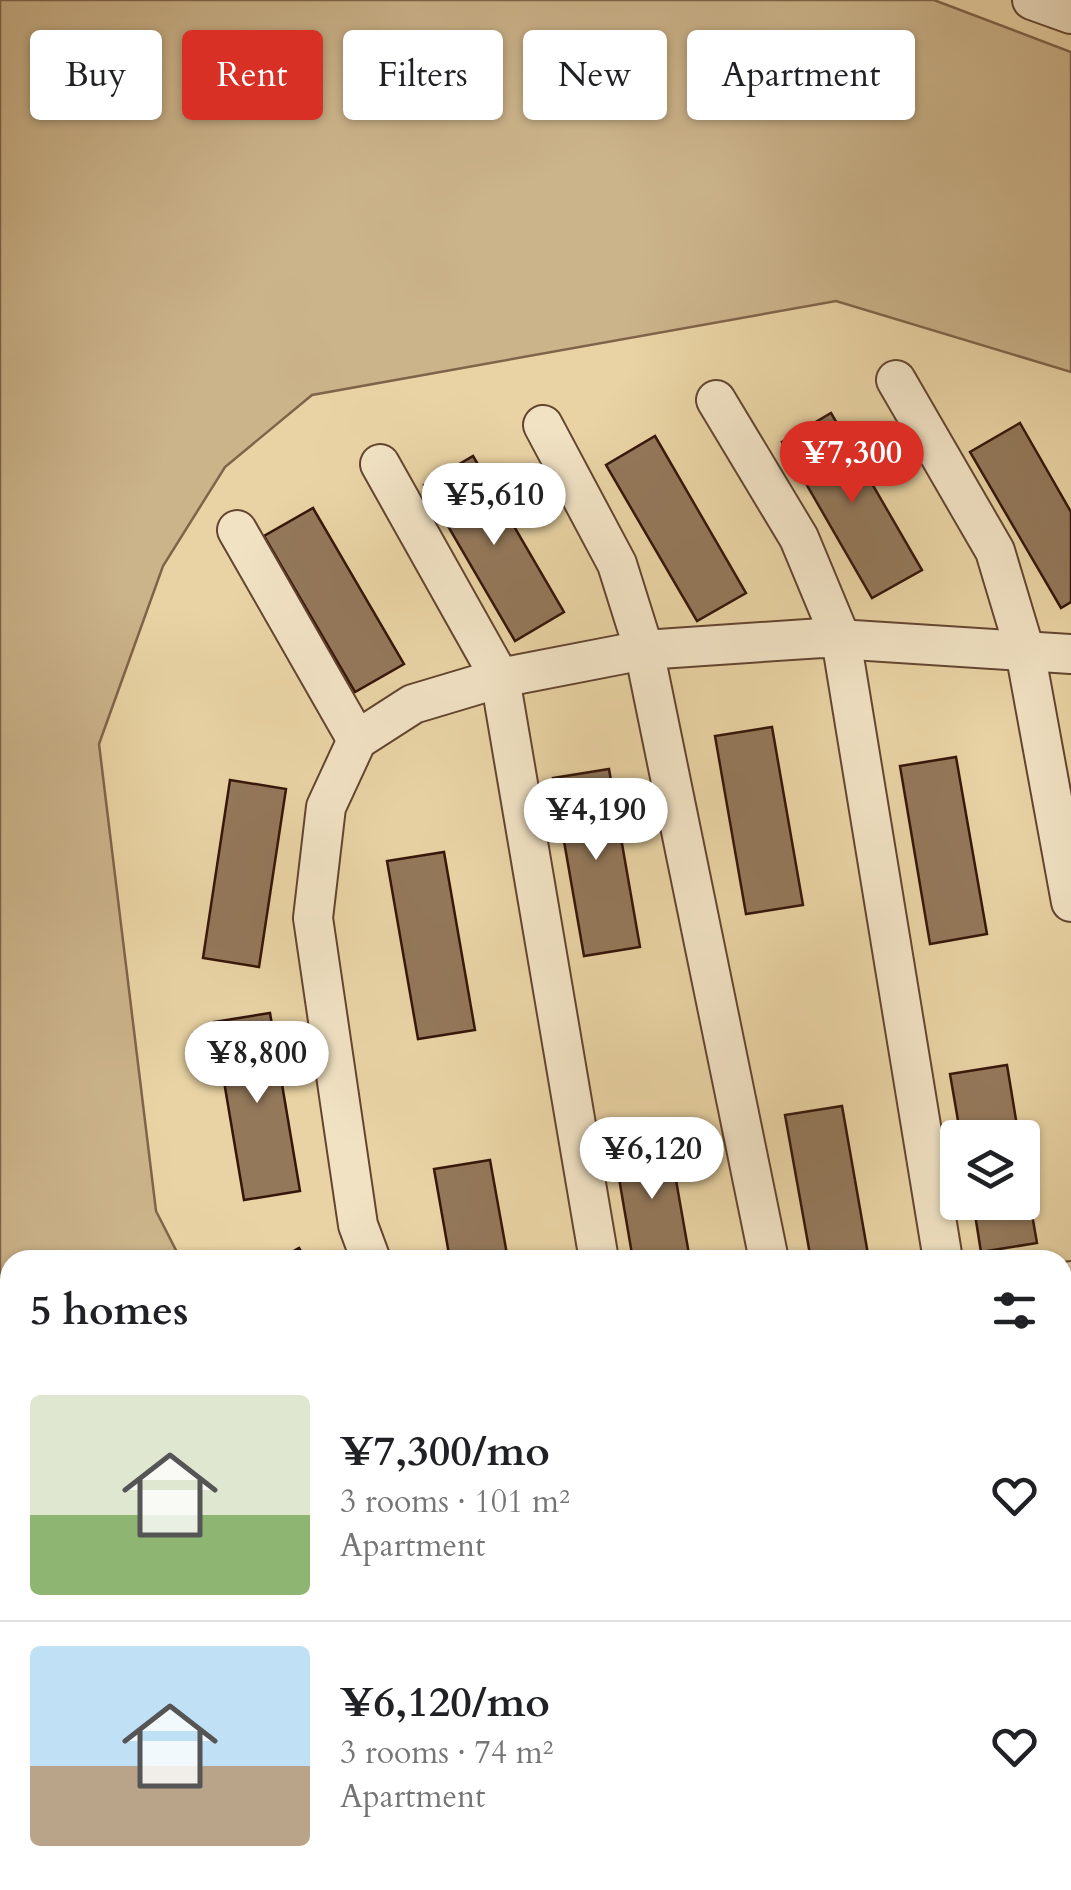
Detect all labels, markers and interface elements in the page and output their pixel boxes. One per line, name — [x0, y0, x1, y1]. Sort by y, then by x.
chip: Buy — [30, 30, 162, 120]
chip: Rent — [182, 30, 323, 120]
chip: Filters — [343, 30, 503, 120]
chip: New — [523, 30, 667, 120]
chip: Apartment — [687, 30, 915, 120]
pin: ¥7,300 — [771, 421, 933, 506]
text: ¥7,300 — [802, 431, 902, 475]
pin: ¥5,610 — [413, 463, 575, 548]
text: ¥5,610 — [444, 473, 544, 517]
pin: ¥4,190 — [515, 778, 677, 863]
text: ¥4,190 — [546, 788, 646, 832]
pin: ¥8,800 — [176, 1021, 338, 1106]
text: ¥8,800 — [207, 1031, 307, 1075]
pin: ¥6,120 — [571, 1117, 733, 1202]
map controls — [940, 1120, 1040, 1220]
button: layers — [940, 1120, 1040, 1220]
text: ¥6,120 — [602, 1127, 702, 1171]
text: 5 homes — [30, 1282, 188, 1339]
icon: filters — [987, 1283, 1042, 1338]
text: ¥7,300/mo — [340, 1423, 550, 1480]
icon: home — [110, 1435, 230, 1555]
icon: heart — [987, 1468, 1042, 1523]
text: 3 rooms · 101 m² — [340, 1480, 570, 1524]
text: Apartment — [340, 1524, 485, 1568]
text: ¥6,120/mo — [340, 1674, 550, 1731]
icon: home — [110, 1686, 230, 1806]
icon: heart — [987, 1719, 1042, 1774]
text: 3 rooms · 74 m² — [340, 1731, 553, 1775]
text: Apartment — [340, 1775, 485, 1819]

